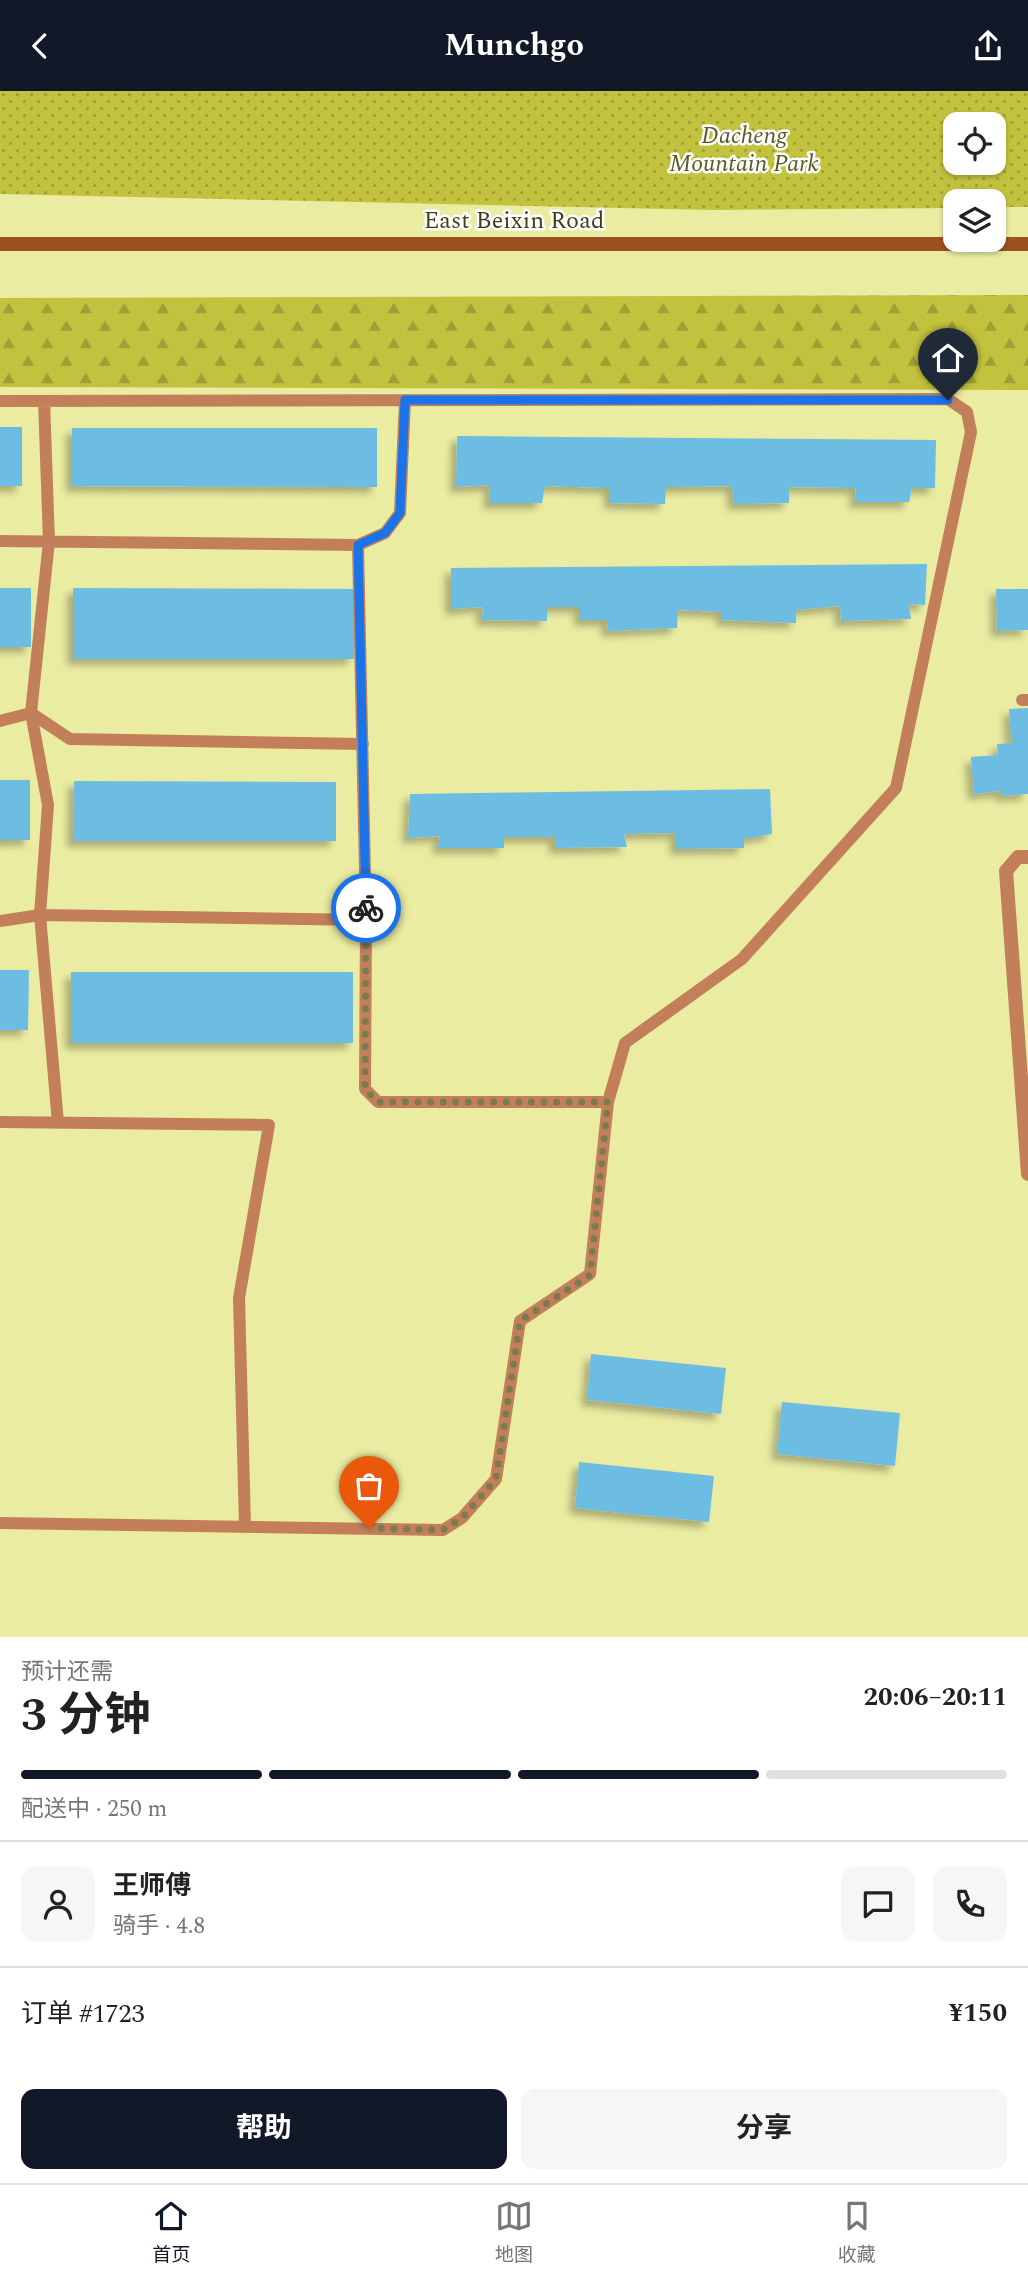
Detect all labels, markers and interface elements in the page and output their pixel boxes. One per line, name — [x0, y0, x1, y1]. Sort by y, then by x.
text: Munchgo — [444, 21, 584, 70]
icon: back — [21, 27, 59, 65]
icon: share — [969, 27, 1007, 65]
map controls — [943, 112, 1006, 252]
button: locate — [943, 112, 1006, 175]
park label: Dacheng Mountain Park — [669, 118, 819, 182]
button: layers — [943, 189, 1006, 252]
street label: East Beixin Road — [424, 203, 604, 239]
pin — [918, 328, 978, 400]
icon: home — [929, 339, 967, 377]
courier — [331, 873, 401, 943]
icon: bike — [347, 889, 385, 927]
pin — [339, 1456, 399, 1528]
icon: bag — [350, 1467, 388, 1505]
text: 预计还需 — [21, 1655, 113, 1690]
text: 20:06–20:11 — [863, 1677, 1007, 1717]
text: 3 分钟 — [21, 1681, 150, 1751]
text: 配送中 · 250 m — [21, 1792, 167, 1827]
text: 王师傅 — [113, 1866, 191, 1906]
button: person — [21, 1867, 95, 1941]
button: chat — [841, 1867, 915, 1941]
button: phone — [933, 1867, 1007, 1941]
text: 骑手 · 4.8 — [113, 1909, 205, 1944]
text: ¥150 — [949, 1993, 1007, 2033]
text: 订单 #1723 — [21, 1994, 145, 2034]
button: 帮助 — [21, 2089, 507, 2169]
button: 分享 — [521, 2089, 1007, 2169]
tab: 首页 — [152, 2197, 190, 2270]
tab: 地图 — [495, 2197, 533, 2270]
tab: 收藏 — [838, 2197, 876, 2270]

